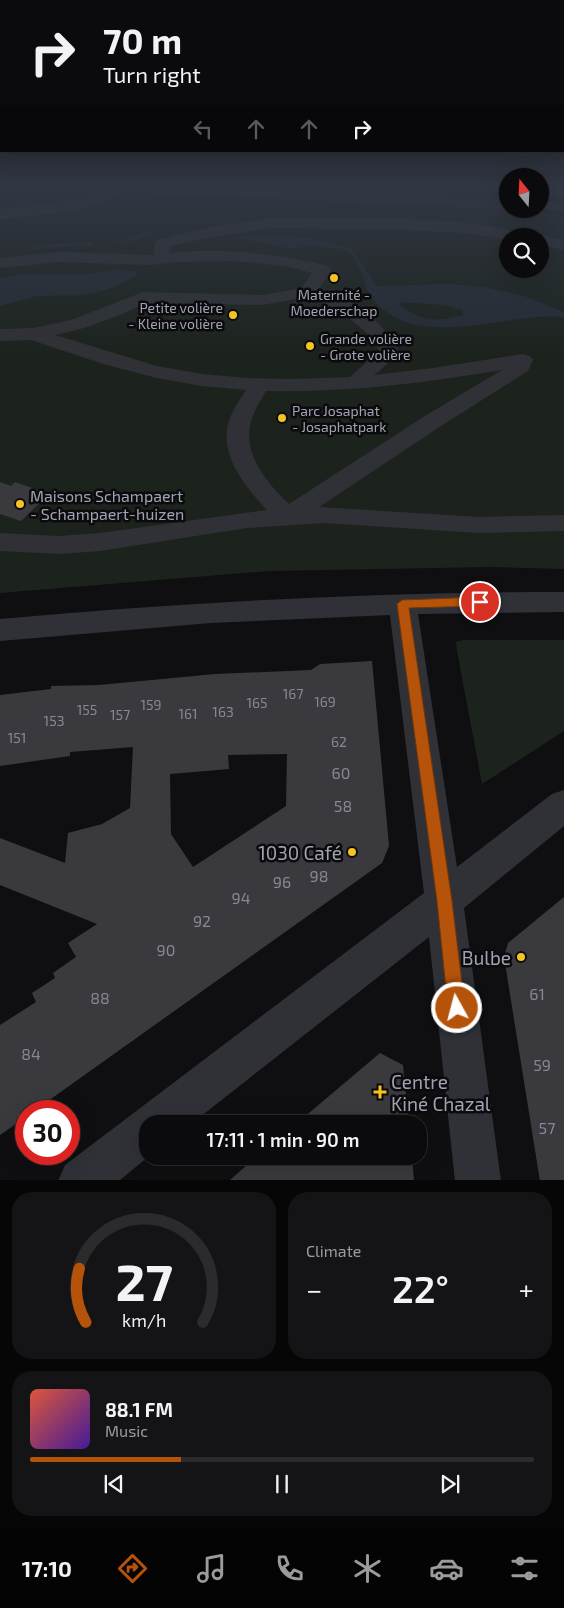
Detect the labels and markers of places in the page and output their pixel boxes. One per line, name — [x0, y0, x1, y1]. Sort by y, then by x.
marker: Maternité - Moederschap — [328, 272, 340, 284]
place label: Maternité - Moederschap — [291, 286, 377, 319]
place label: Petite volière - Kleine volière — [128, 299, 223, 332]
marker: Petite volière - Kleine volière — [227, 309, 239, 321]
place label: Grande volière - Grote volière — [320, 330, 412, 363]
marker: Grande volière - Grote volière — [304, 340, 316, 352]
place label: Parc Josaphat - Josaphatpark — [292, 402, 386, 435]
marker: Parc Josaphat - Josaphatpark — [276, 412, 288, 424]
place label: Maisons Schampaert - Schampaert-huizen — [30, 486, 184, 523]
marker: Maisons Schampaert - Schampaert-huizen — [14, 498, 26, 510]
pin — [459, 581, 501, 623]
place label: 1030 Café — [258, 841, 342, 864]
marker: 1030 Café — [346, 846, 358, 858]
place label: Bulbe — [462, 946, 511, 969]
marker: Bulbe — [515, 951, 527, 963]
place label: Centre Kiné Chazal — [391, 1070, 491, 1115]
marker: Centre Kiné Chazal — [373, 1085, 387, 1099]

